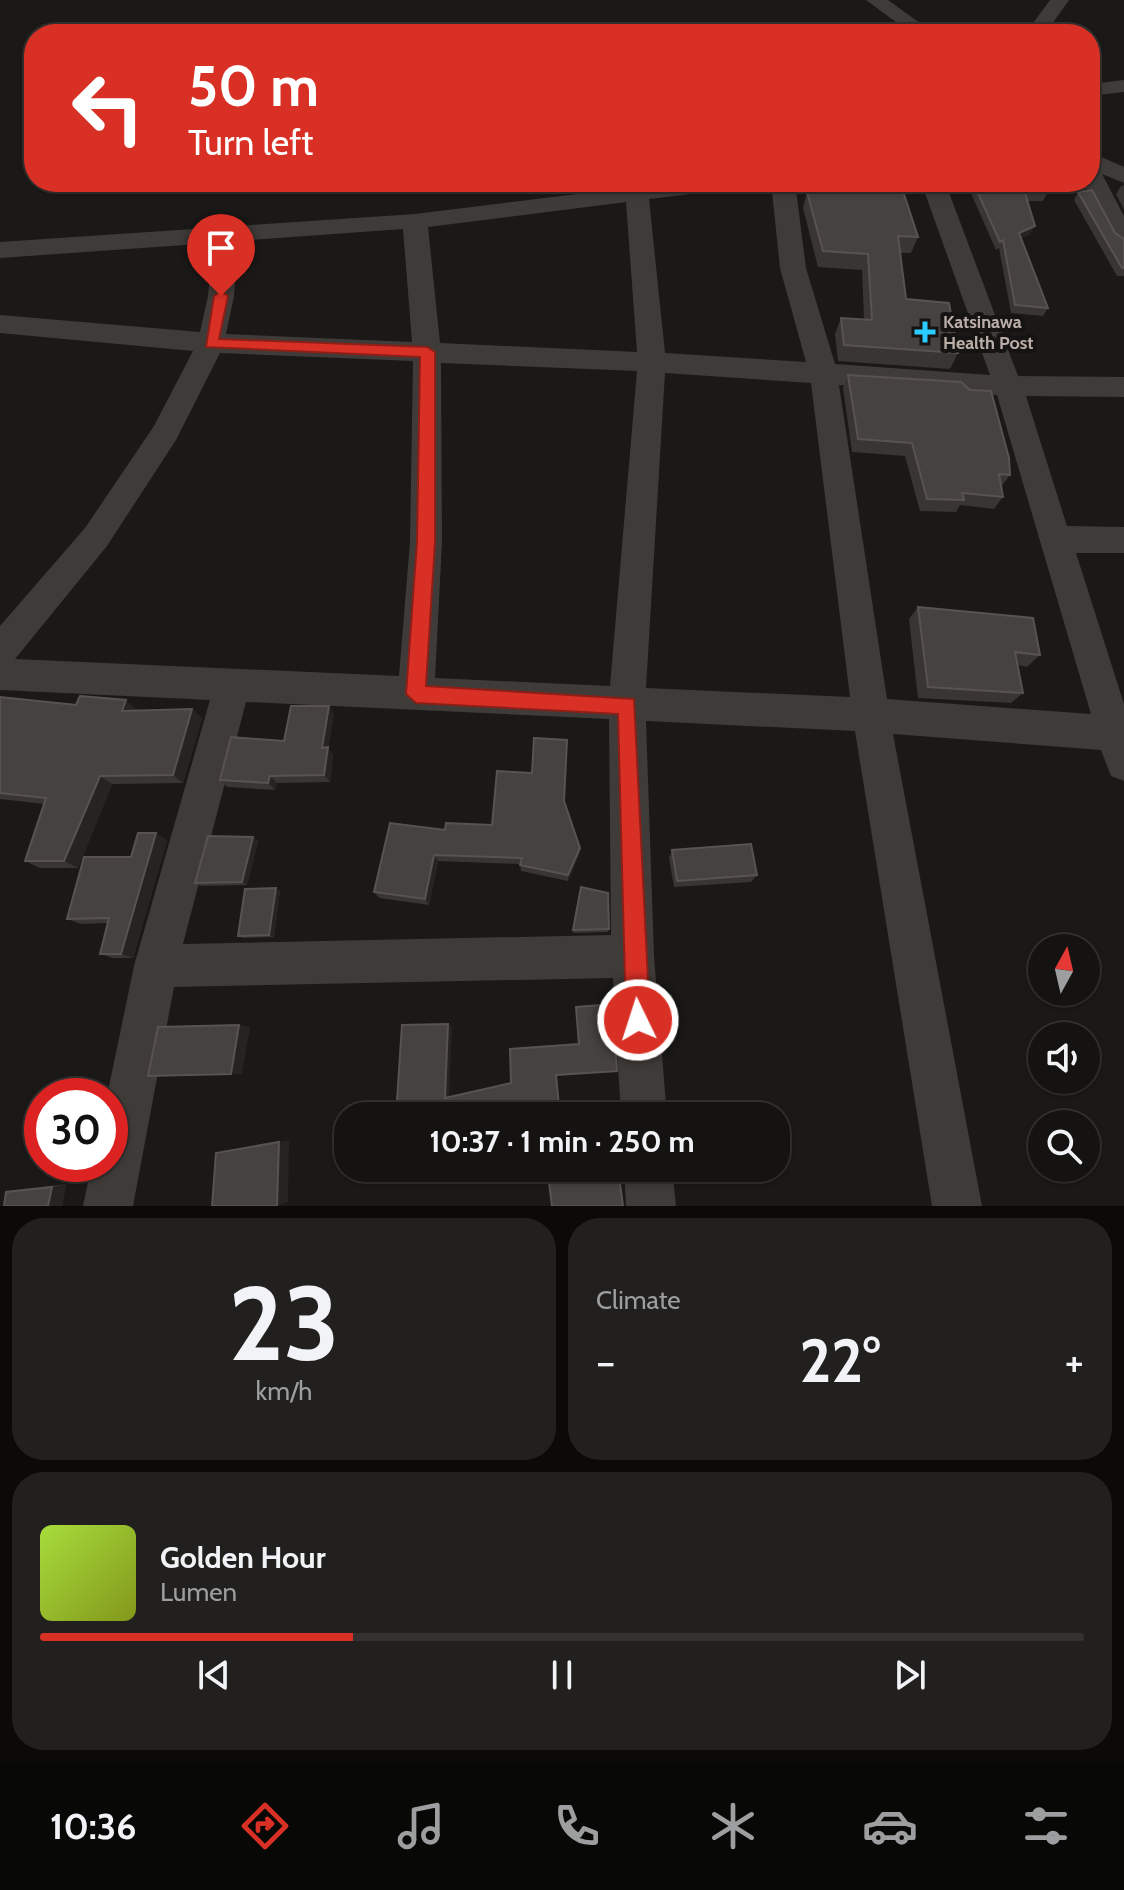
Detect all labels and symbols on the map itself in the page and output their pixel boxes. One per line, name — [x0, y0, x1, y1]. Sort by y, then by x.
pin — [187, 214, 255, 296]
place label: Katsinawa Health Post — [943, 311, 1034, 354]
marker: Katsinawa Health Post — [914, 321, 936, 343]
north arrow — [1028, 934, 1100, 1006]
position arrow — [596, 978, 680, 1062]
speed limit sign: 30 — [24, 1078, 128, 1182]

